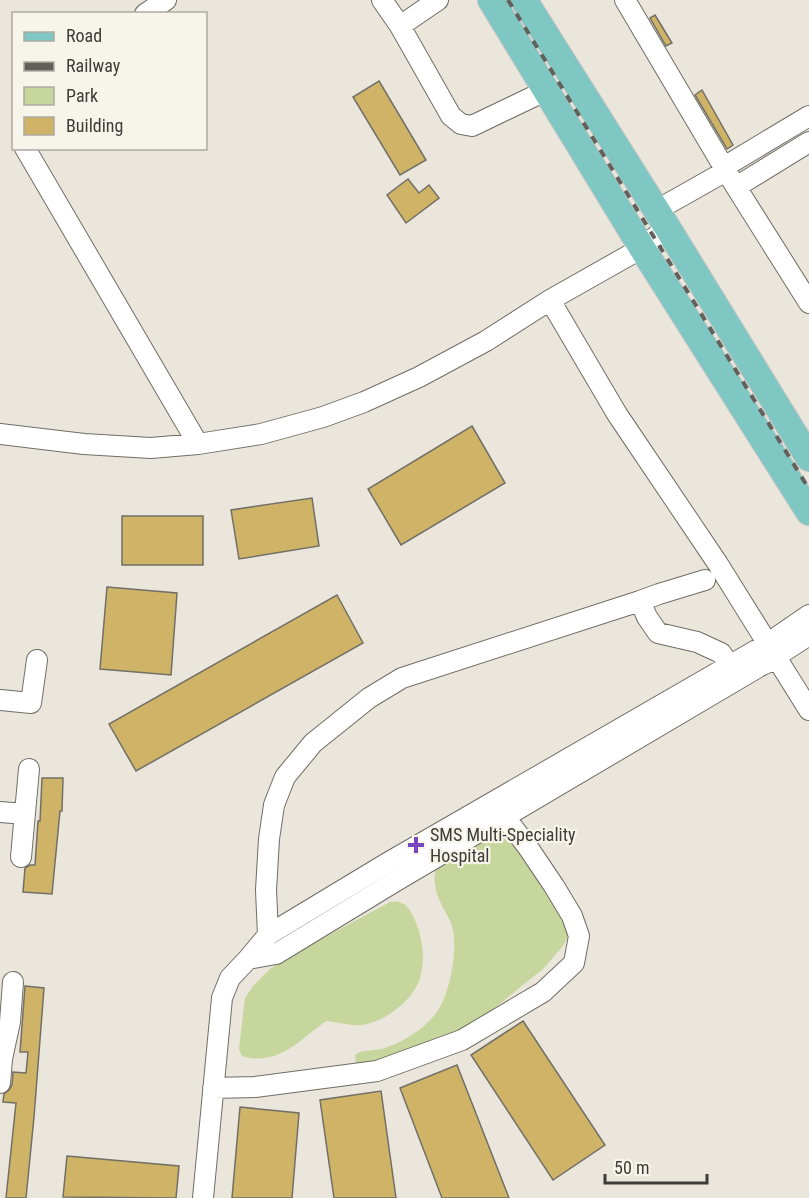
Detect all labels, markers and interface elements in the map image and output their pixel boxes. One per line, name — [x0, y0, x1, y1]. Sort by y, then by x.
legend — [12, 12, 207, 150]
text: Road — [66, 25, 102, 46]
text: Railway — [66, 55, 121, 76]
text: Park — [66, 85, 98, 106]
text: Building — [66, 115, 123, 136]
place label: SMS Multi-Speciality Hospital — [430, 824, 576, 866]
marker: SMS Multi-Speciality Hospital — [407, 836, 425, 854]
scale bar — [605, 1147, 707, 1185]
text: 50 m — [614, 1157, 649, 1178]

